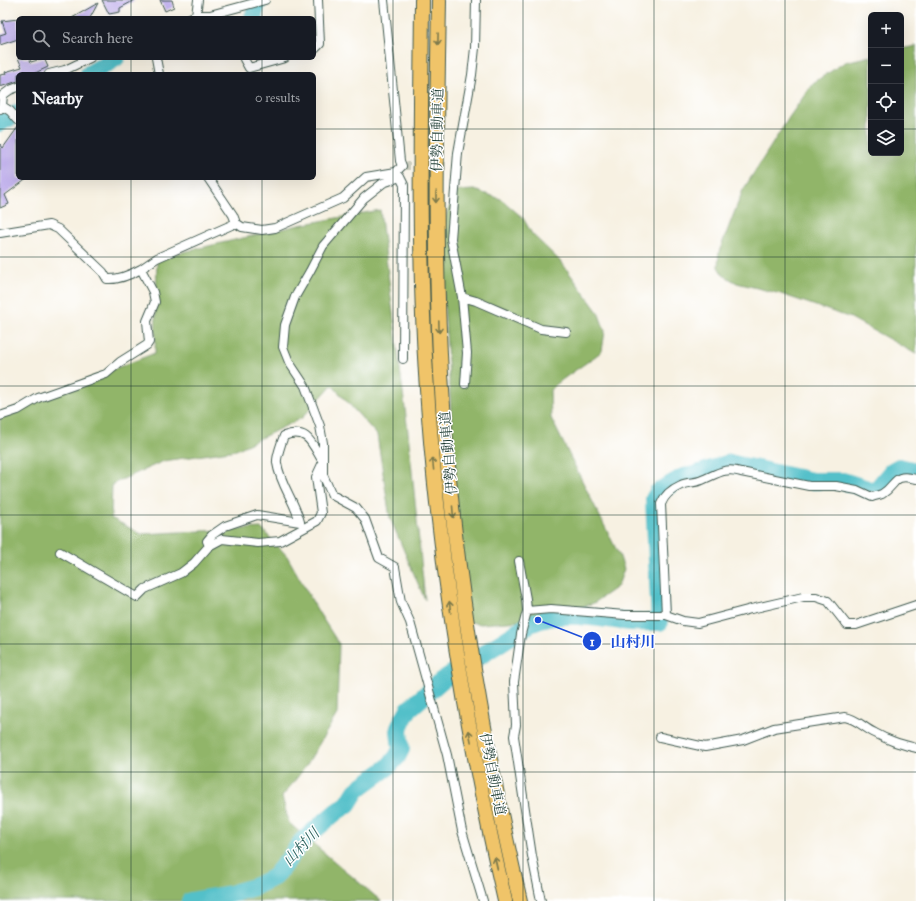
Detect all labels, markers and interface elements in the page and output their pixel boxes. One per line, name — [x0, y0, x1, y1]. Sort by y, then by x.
map controls — [868, 12, 904, 156]
button: + — [868, 12, 904, 48]
search box — [16, 16, 316, 60]
icon: search — [30, 27, 52, 49]
text: Search here — [62, 29, 133, 47]
one-way arrow — [434, 32, 442, 45]
button: − — [868, 48, 904, 84]
button: locate — [868, 84, 904, 120]
text: Nearby — [32, 88, 83, 109]
street label: 伊勢自動車道 — [428, 88, 447, 172]
text: 0 results — [255, 90, 300, 106]
button: layers — [868, 120, 904, 156]
one-way arrow — [432, 190, 440, 203]
one-way arrow — [435, 320, 443, 333]
street label: 伊勢自動車道 — [436, 410, 461, 496]
one-way arrow — [429, 458, 437, 471]
one-way arrow — [449, 505, 457, 518]
one-way arrow — [446, 601, 454, 614]
callout: 山村川 — [582, 628, 663, 655]
text: 山村川 — [610, 633, 656, 651]
text: 1 — [590, 635, 595, 649]
one-way arrow — [466, 729, 474, 742]
street label: 伊勢自動車道 — [476, 731, 509, 817]
water label: 山村川 — [279, 823, 324, 869]
one-way arrow — [492, 857, 500, 870]

